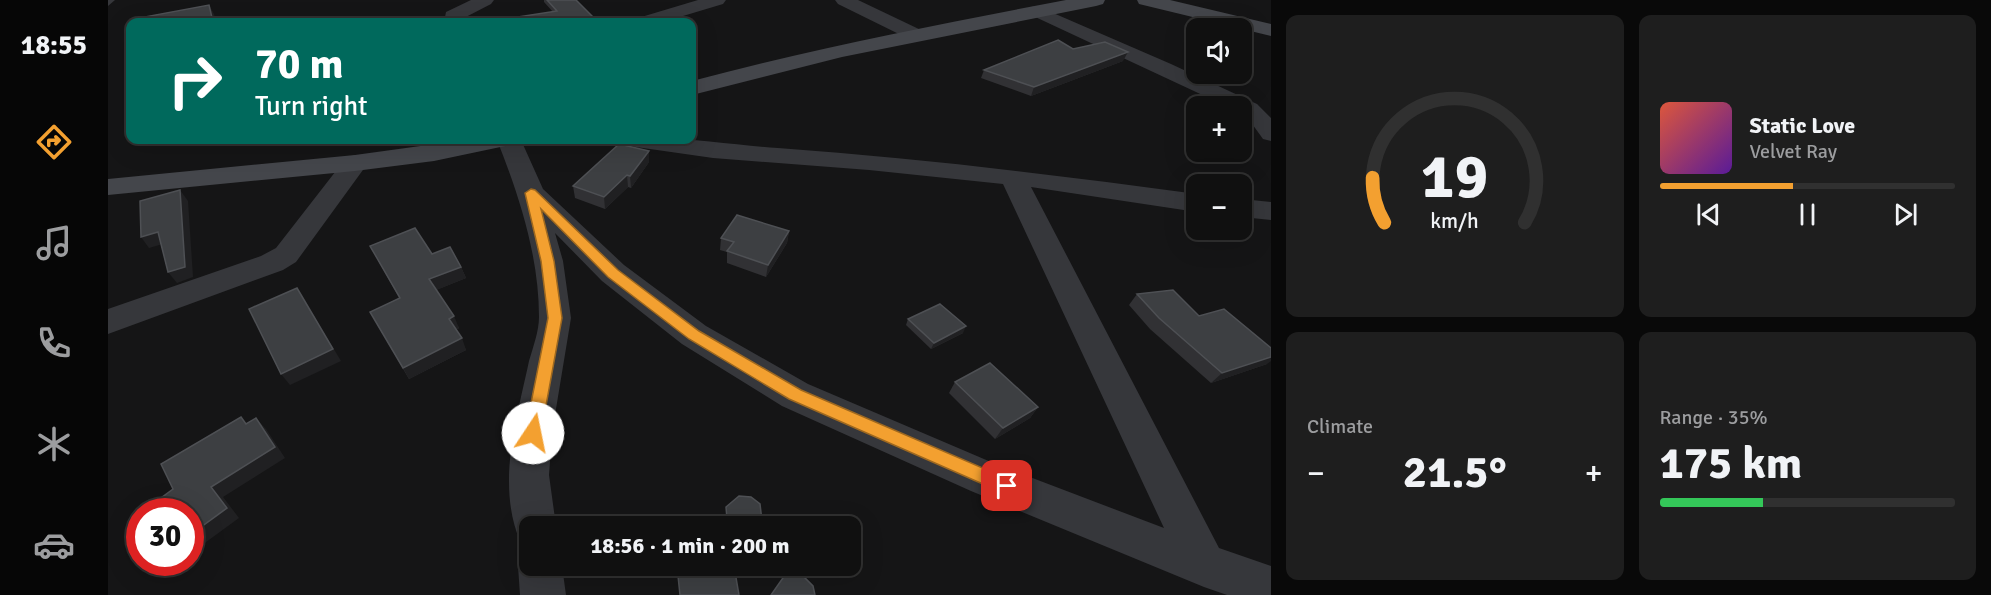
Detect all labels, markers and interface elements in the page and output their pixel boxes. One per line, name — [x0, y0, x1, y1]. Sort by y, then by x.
map controls — [1186, 18, 1252, 240]
button: sound — [1186, 18, 1252, 84]
text: 18:55 — [21, 29, 87, 62]
text: 70 m — [255, 39, 344, 90]
icon: right — [156, 42, 234, 120]
text: Turn right — [255, 90, 368, 123]
button: + — [1186, 96, 1252, 162]
text: Static Love — [1750, 112, 1855, 139]
icon: directions — [33, 121, 75, 163]
text: 19 — [1421, 138, 1488, 215]
text: Velvet Ray — [1750, 139, 1837, 164]
button: − — [1186, 174, 1252, 240]
icon: previous — [1692, 198, 1725, 231]
icon: pause — [1791, 198, 1824, 231]
icon: next — [1889, 198, 1922, 231]
text: km/h — [1430, 209, 1479, 235]
icon: music — [33, 222, 75, 264]
icon: phone — [33, 322, 75, 364]
position arrow — [501, 401, 565, 465]
text: Range · 35% — [1660, 405, 1768, 430]
text: Climate — [1307, 414, 1373, 439]
icon: climate — [33, 423, 75, 465]
text: 175 km — [1660, 436, 1802, 491]
text: 21.5° — [1403, 445, 1507, 500]
text: − — [1307, 453, 1325, 494]
text: + — [1585, 453, 1602, 494]
pin — [981, 460, 1032, 511]
icon: arrive — [990, 469, 1023, 502]
speed limit sign: 30 — [126, 498, 204, 576]
icon: car — [33, 524, 75, 566]
text: 18:56 · 1 min · 200 m — [590, 532, 790, 559]

